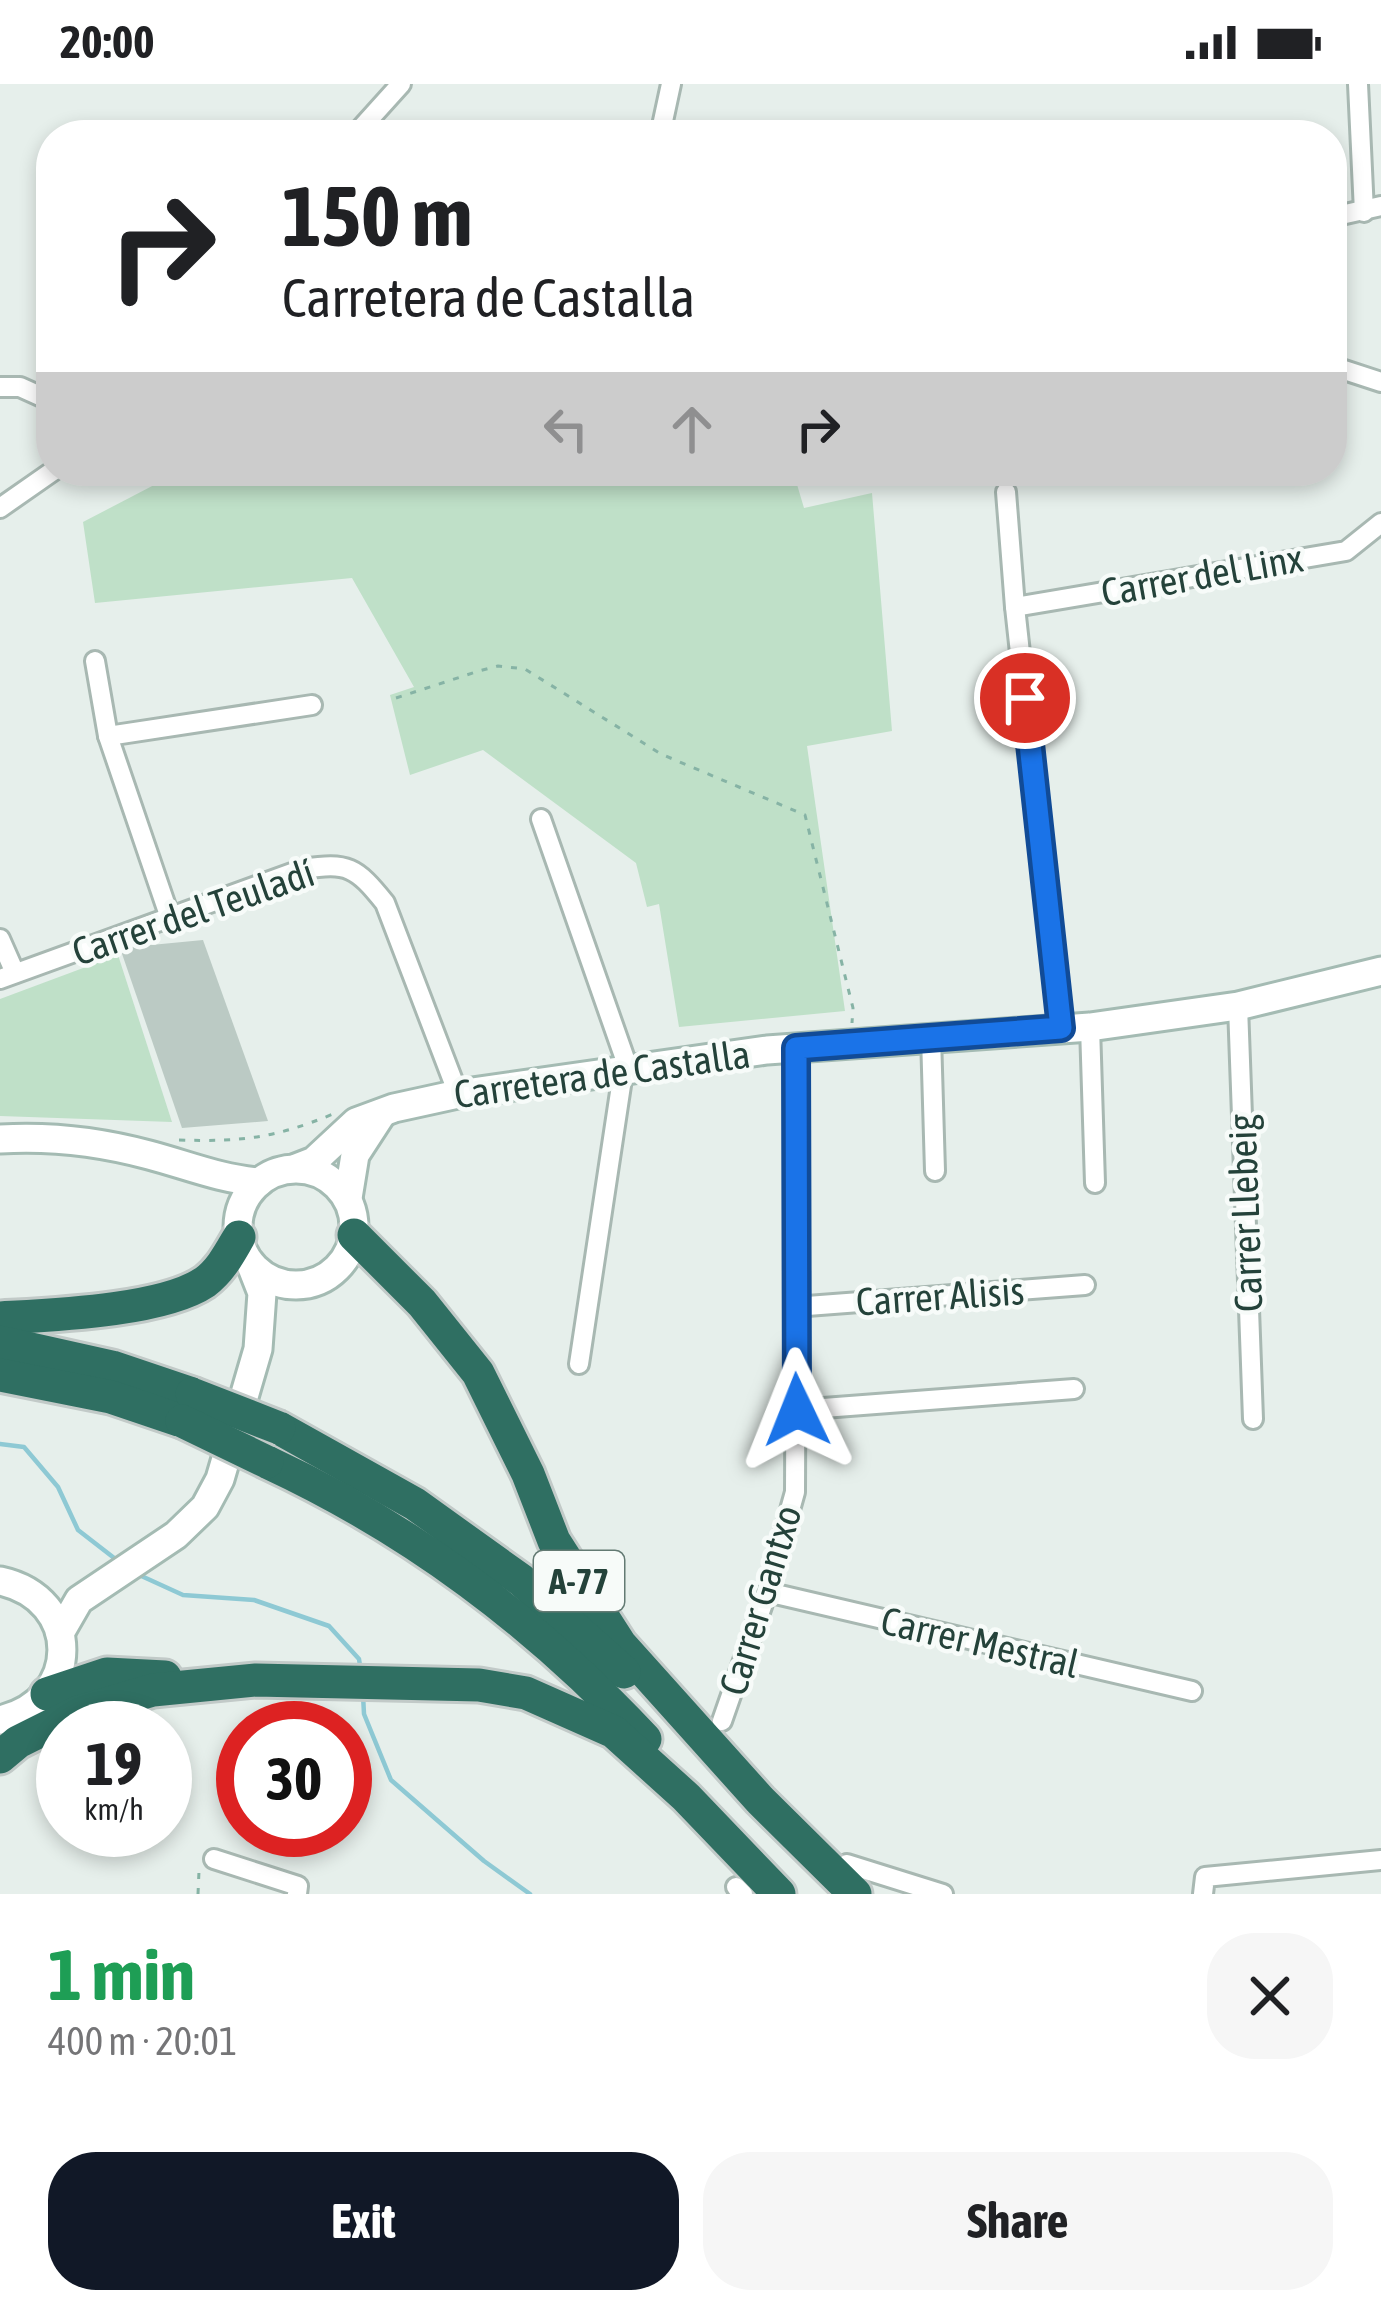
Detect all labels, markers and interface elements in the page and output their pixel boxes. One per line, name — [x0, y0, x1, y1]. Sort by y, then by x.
text: 20:00 — [60, 16, 154, 68]
icon: right — [84, 168, 240, 324]
text: 150 m — [282, 168, 472, 264]
text: Carretera de Castalla — [282, 267, 695, 328]
icon: left — [533, 396, 599, 462]
icon: ahead — [659, 396, 725, 462]
icon: right — [785, 396, 851, 462]
street label: Carrer del Linx — [1098, 536, 1306, 614]
pin — [974, 647, 1076, 749]
icon: arrive — [992, 665, 1058, 731]
street label: Carrer del Teuladí — [67, 850, 319, 974]
street label: Carretera de Castalla — [451, 1031, 753, 1117]
street label: Carrer Llebeig — [1220, 1113, 1270, 1313]
street label: Carrer Alisis — [855, 1268, 1025, 1324]
position arrow — [734, 1347, 860, 1473]
street label: Carrer Gantxo — [710, 1500, 810, 1700]
road number: A-77 — [534, 1551, 624, 1611]
street label: Carrer Mestral — [877, 1598, 1083, 1686]
speed limit sign: 30 — [216, 1701, 372, 1857]
text: 19 — [86, 1729, 142, 1798]
text: km/h — [84, 1792, 144, 1826]
text: 1 min — [48, 1933, 195, 2015]
button: close — [1207, 1933, 1333, 2059]
text: 400 m · 20:01 — [48, 2019, 237, 2063]
button: Exit — [48, 2152, 679, 2290]
button: Share — [703, 2152, 1333, 2290]

